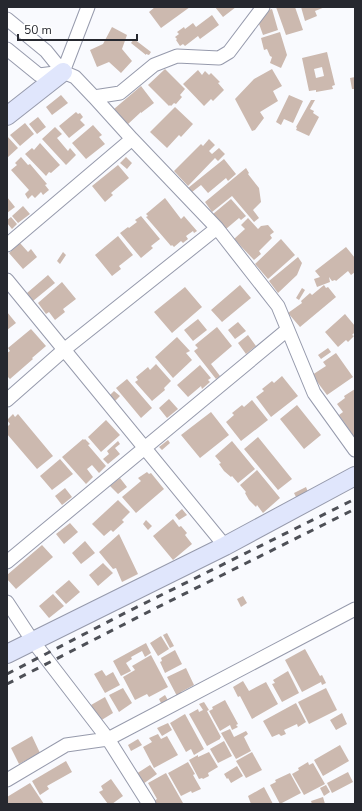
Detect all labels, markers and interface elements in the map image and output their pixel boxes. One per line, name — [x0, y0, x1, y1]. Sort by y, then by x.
scale bar — [18, 16, 137, 42]
text: 50 m — [24, 22, 52, 38]

